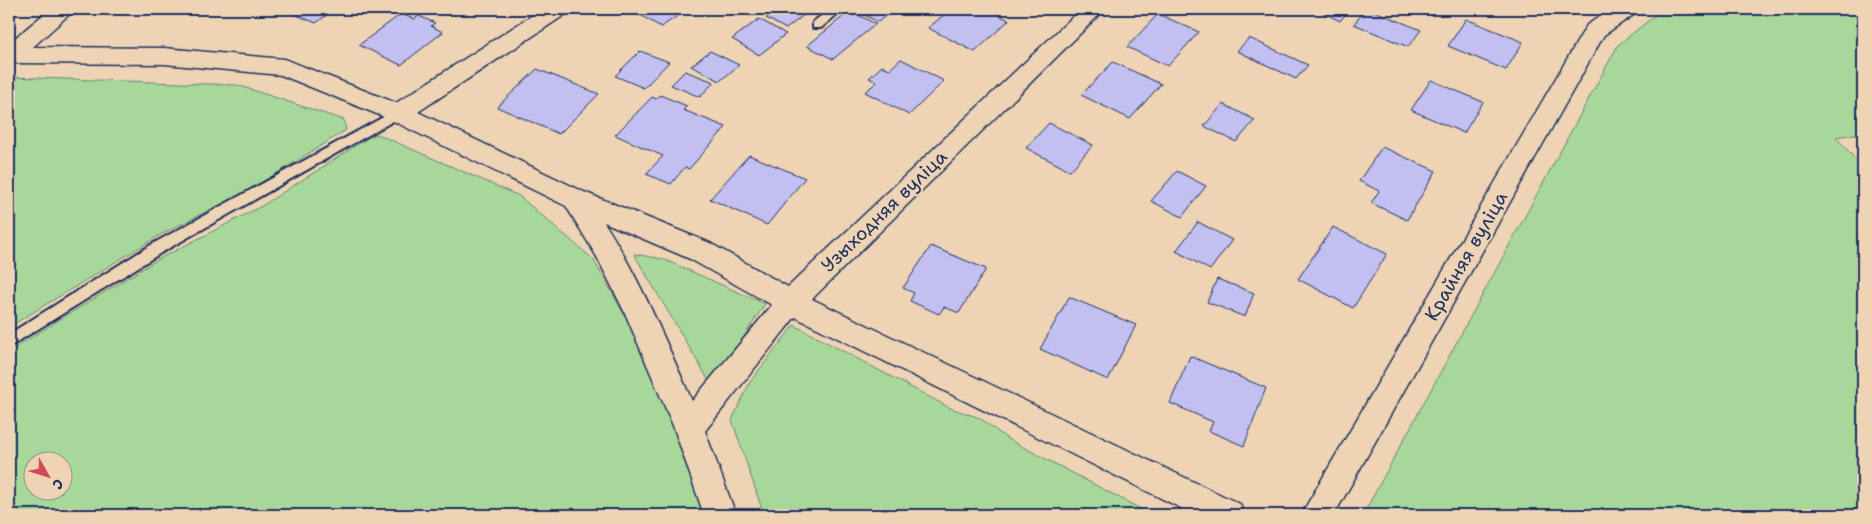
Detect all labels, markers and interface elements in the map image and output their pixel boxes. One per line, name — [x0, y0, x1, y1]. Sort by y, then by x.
street label: Узыходняя вуліца — [816, 144, 953, 278]
street label: Крайняя вуліца — [1419, 187, 1513, 325]
north arrow — [22, 452, 72, 502]
text: С — [48, 475, 68, 493]

